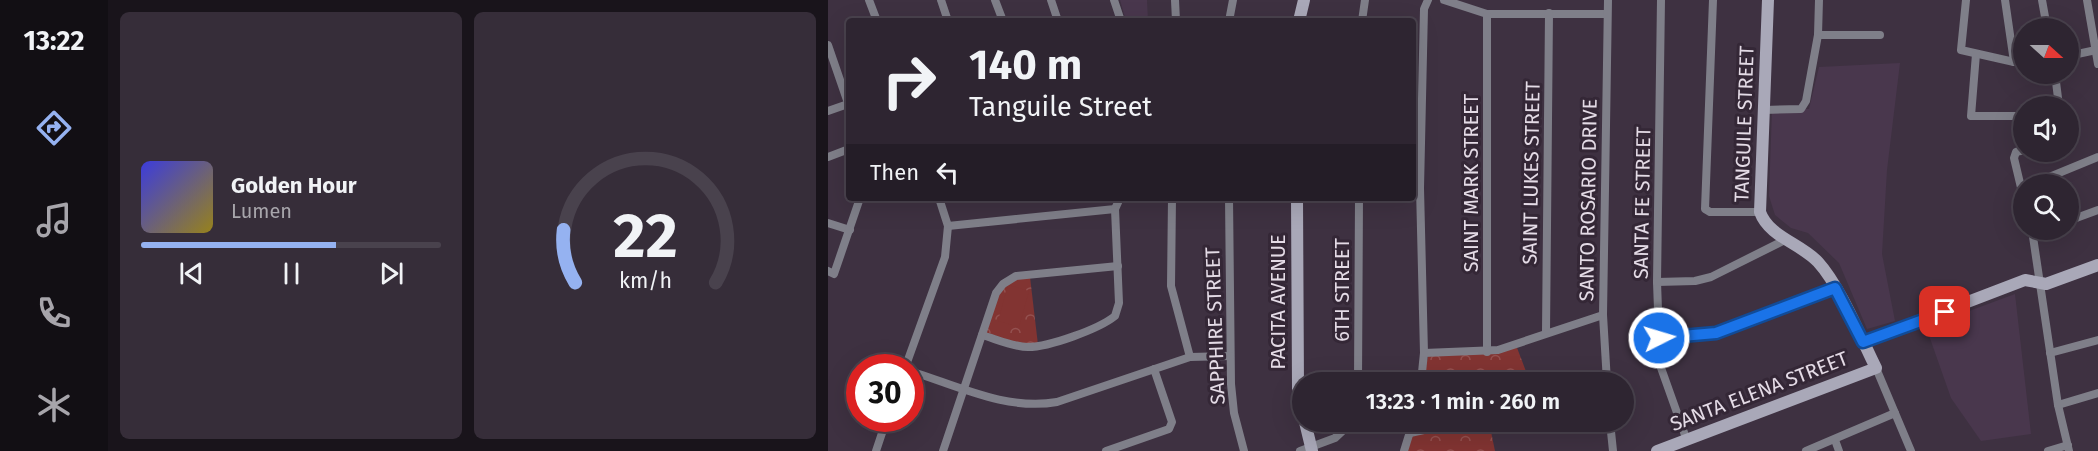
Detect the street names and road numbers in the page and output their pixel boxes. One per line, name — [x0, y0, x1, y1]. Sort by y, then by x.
street label: TANGUILE STREET — [1729, 45, 1759, 203]
street label: SAINT LUKES STREET — [1517, 81, 1545, 265]
street label: SAINT MARK STREET — [1459, 93, 1483, 272]
street label: SANTO ROSARIO DRIVE — [1574, 99, 1602, 301]
street label: SANTA FE STREET — [1629, 126, 1655, 279]
street label: PACITA AVENUE — [1266, 234, 1290, 370]
street label: 6TH STREET — [1330, 238, 1354, 342]
street label: SAPPHIRE STREET — [1200, 246, 1230, 405]
street label: SANTA ELENA STREET — [1667, 346, 1852, 436]

